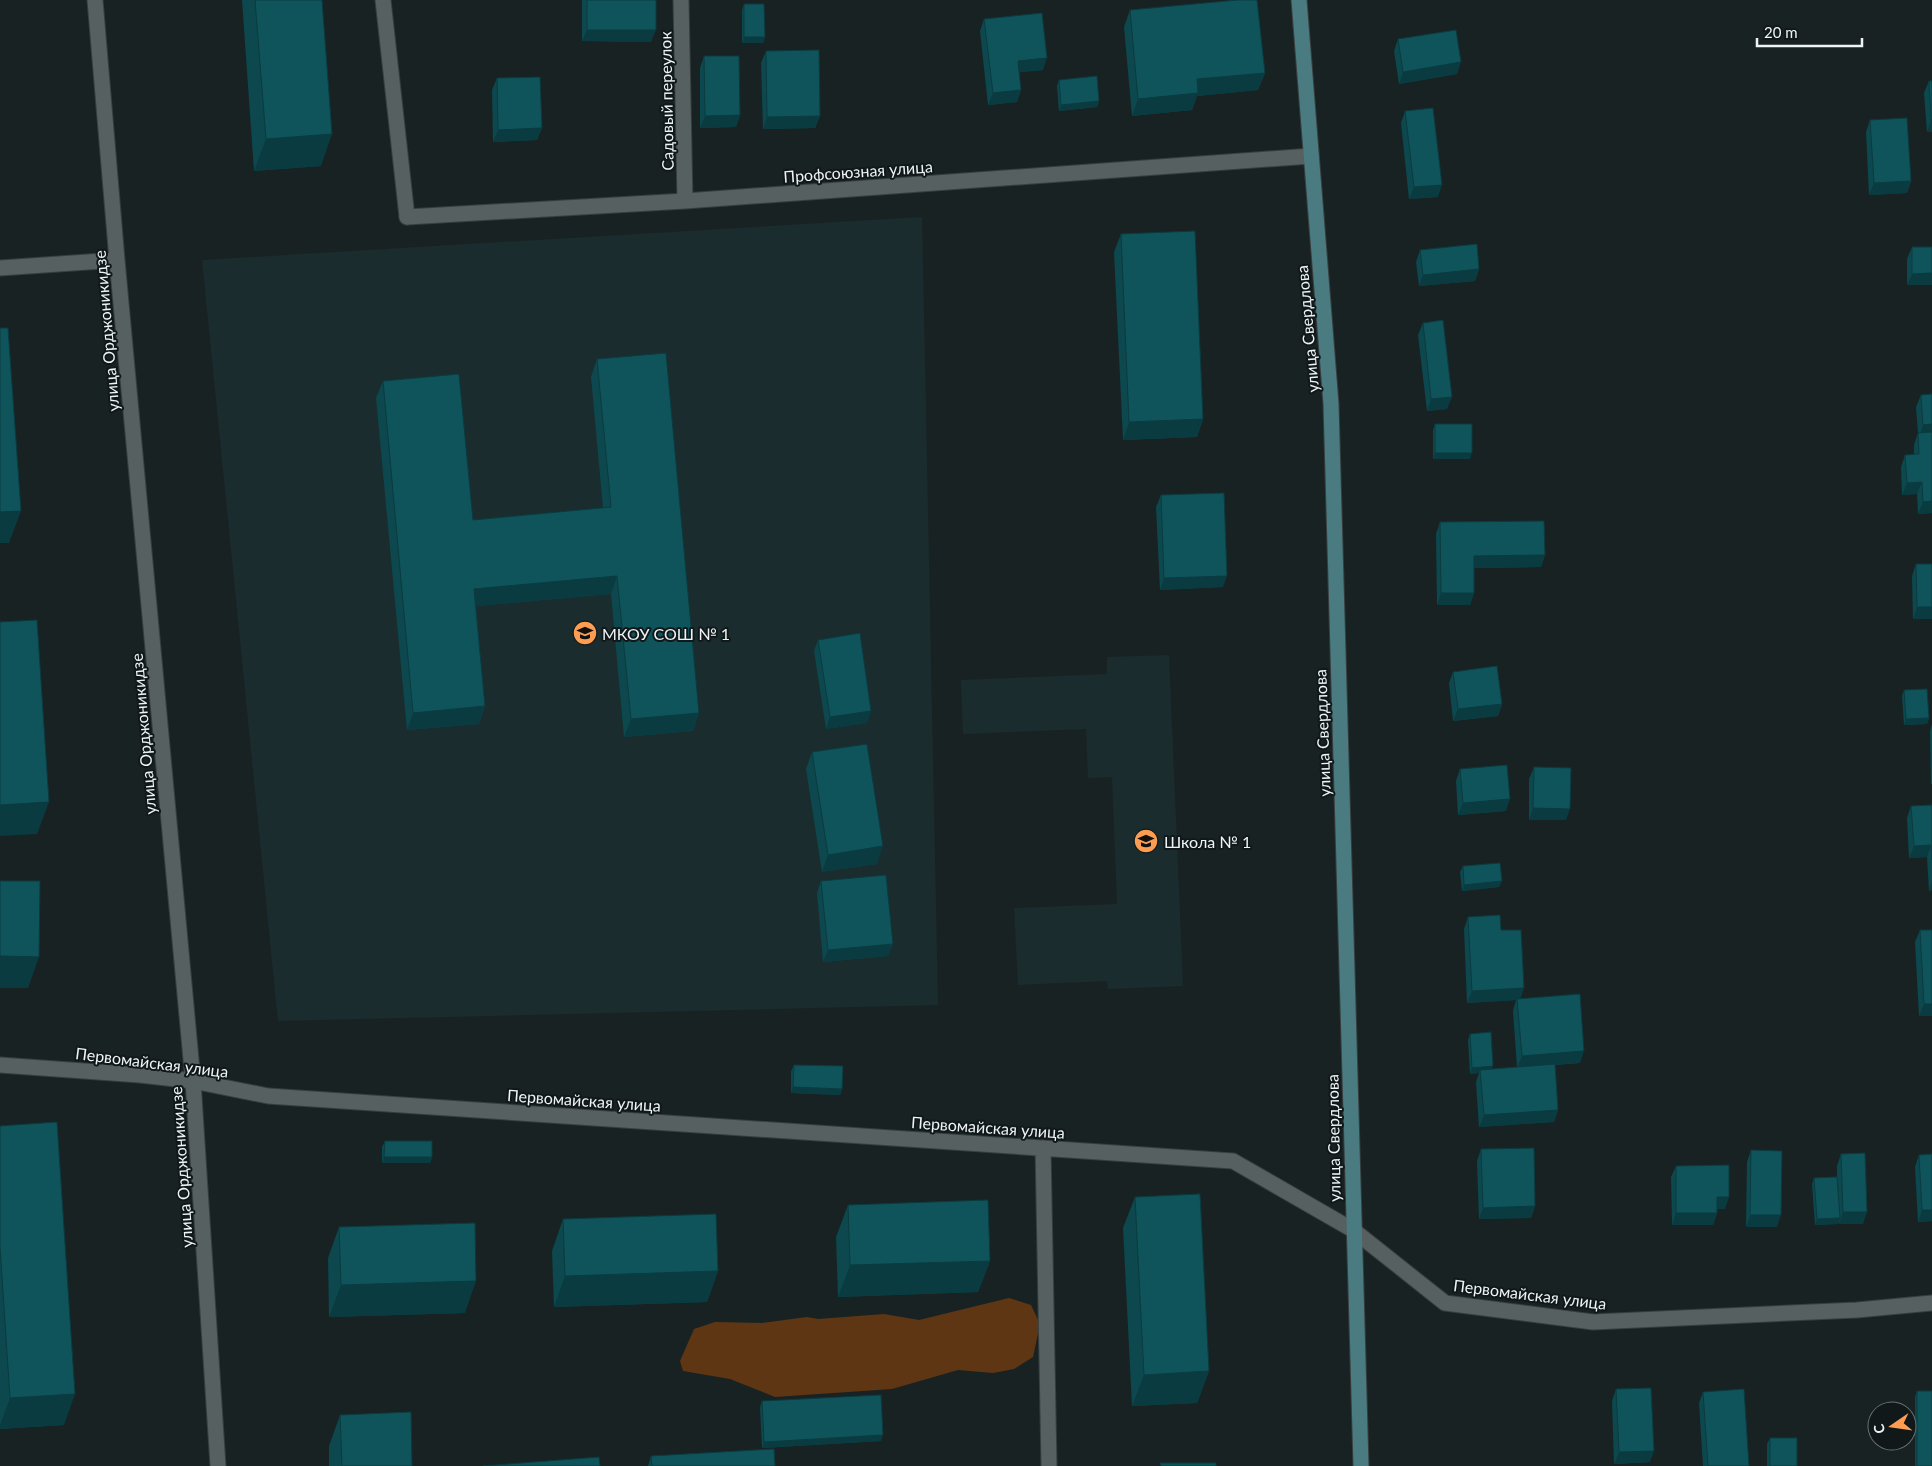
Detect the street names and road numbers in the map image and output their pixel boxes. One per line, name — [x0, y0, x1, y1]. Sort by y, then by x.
street label: Садовый переулок — [655, 31, 677, 171]
street label: Профсоюзная улица — [783, 156, 933, 186]
street label: улица Орджоникидзе — [89, 250, 123, 412]
street label: улица Свердлова — [1292, 265, 1322, 393]
street label: улица Орджоникидзе — [126, 653, 160, 815]
street label: улица Свердлова — [1310, 669, 1334, 797]
street label: Первомайская улица — [74, 1043, 230, 1081]
street label: улица Свердлова — [1322, 1074, 1344, 1202]
street label: Первомайская улица — [507, 1085, 661, 1115]
street label: улица Орджоникидзе — [166, 1086, 196, 1248]
street label: Первомайская улица — [911, 1112, 1065, 1142]
street label: Первомайская улица — [1452, 1275, 1608, 1313]

